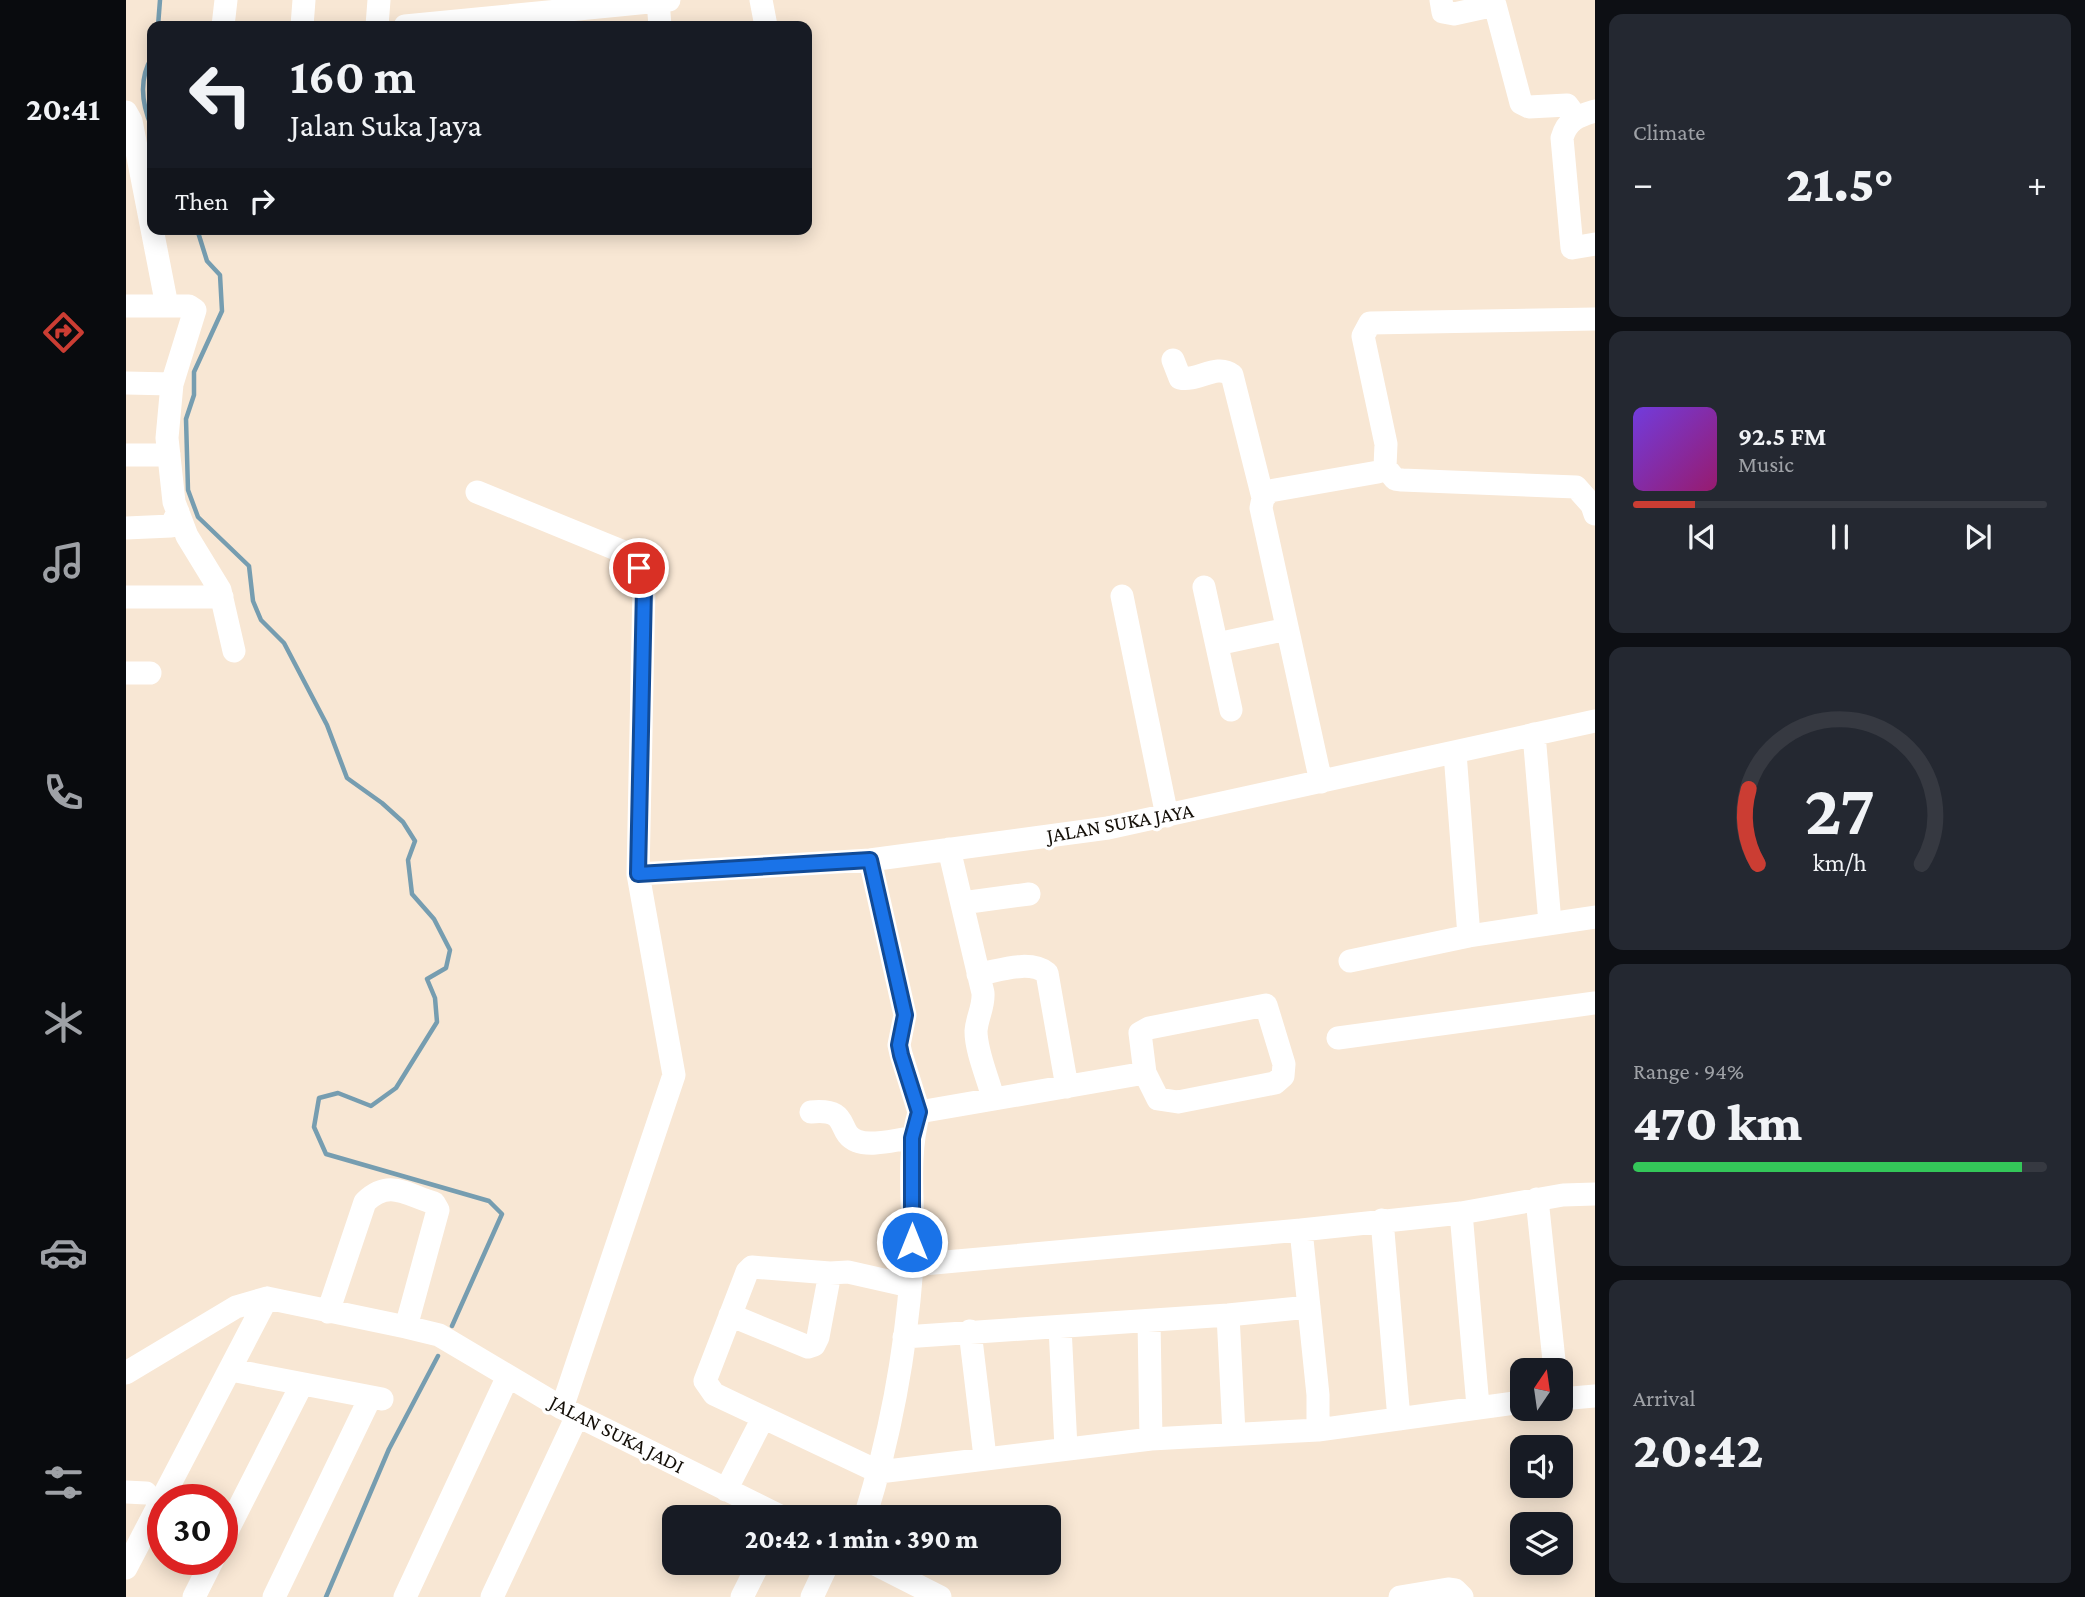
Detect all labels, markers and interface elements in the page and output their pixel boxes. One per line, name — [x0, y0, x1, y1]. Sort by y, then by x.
icon: left — [175, 49, 266, 140]
text: 160 m — [290, 49, 416, 104]
text: 20:41 — [26, 91, 100, 127]
text: Jalan Suka Jaya — [290, 107, 482, 143]
text: Climate — [1633, 119, 1705, 145]
text: 21.5° — [1786, 154, 1894, 212]
text: − — [1633, 162, 1653, 204]
text: + — [2027, 162, 2047, 204]
icon: right — [243, 182, 281, 220]
text: Then — [175, 187, 229, 216]
icon: directions — [39, 308, 88, 357]
text: 92.5 FM — [1738, 422, 1826, 451]
text: Music — [1738, 451, 1794, 477]
icon: previous — [1683, 518, 1721, 556]
icon: pause — [1821, 518, 1859, 556]
icon: next — [1959, 518, 1997, 556]
icon: music — [39, 538, 88, 587]
pin — [609, 538, 669, 598]
icon: arrive — [620, 549, 658, 587]
icon: phone — [39, 768, 88, 817]
text: 27 — [1805, 770, 1875, 851]
street label: JALAN SUKA JAYA — [1043, 798, 1195, 848]
text: km/h — [1813, 849, 1867, 876]
icon: climate — [39, 998, 88, 1047]
text: Range · 94% — [1633, 1058, 1744, 1084]
text: 470 km — [1633, 1093, 1802, 1151]
position arrow — [875, 1205, 949, 1279]
icon: car — [39, 1228, 88, 1277]
north arrow — [1510, 1358, 1573, 1421]
map controls — [1510, 1358, 1573, 1575]
text: Arrival — [1633, 1385, 1696, 1411]
street label: JALAN SUKA JADI — [544, 1389, 688, 1478]
text: 20:42 — [1633, 1420, 1764, 1478]
button: sound — [1510, 1435, 1573, 1498]
icon: filters — [39, 1458, 88, 1507]
speed limit sign: 30 — [147, 1484, 238, 1575]
button: layers — [1510, 1512, 1573, 1575]
text: 20:42 · 1 min · 390 m — [745, 1525, 978, 1554]

